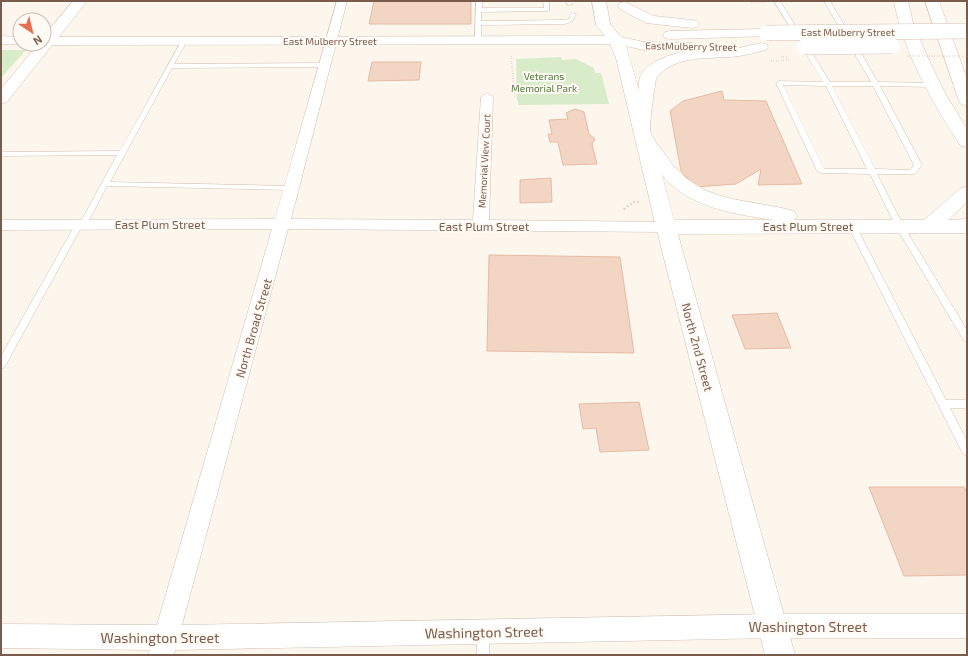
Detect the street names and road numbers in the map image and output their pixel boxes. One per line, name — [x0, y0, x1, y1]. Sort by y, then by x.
street label: East Mulberry Street — [801, 26, 895, 38]
street label: East Mulberry Street — [283, 35, 377, 47]
street label: EastMulberry Street — [645, 39, 737, 53]
street label: Memorial View Court — [476, 113, 492, 208]
street label: East Plum Street — [115, 217, 206, 231]
street label: East Plum Street — [439, 219, 530, 233]
street label: East Plum Street — [763, 219, 854, 233]
street label: North Broad Street — [232, 276, 274, 379]
street label: North 2nd Street — [679, 301, 717, 393]
street label: Washington Street — [749, 618, 867, 635]
street label: Washington Street — [424, 622, 544, 642]
street label: Washington Street — [101, 629, 219, 646]

